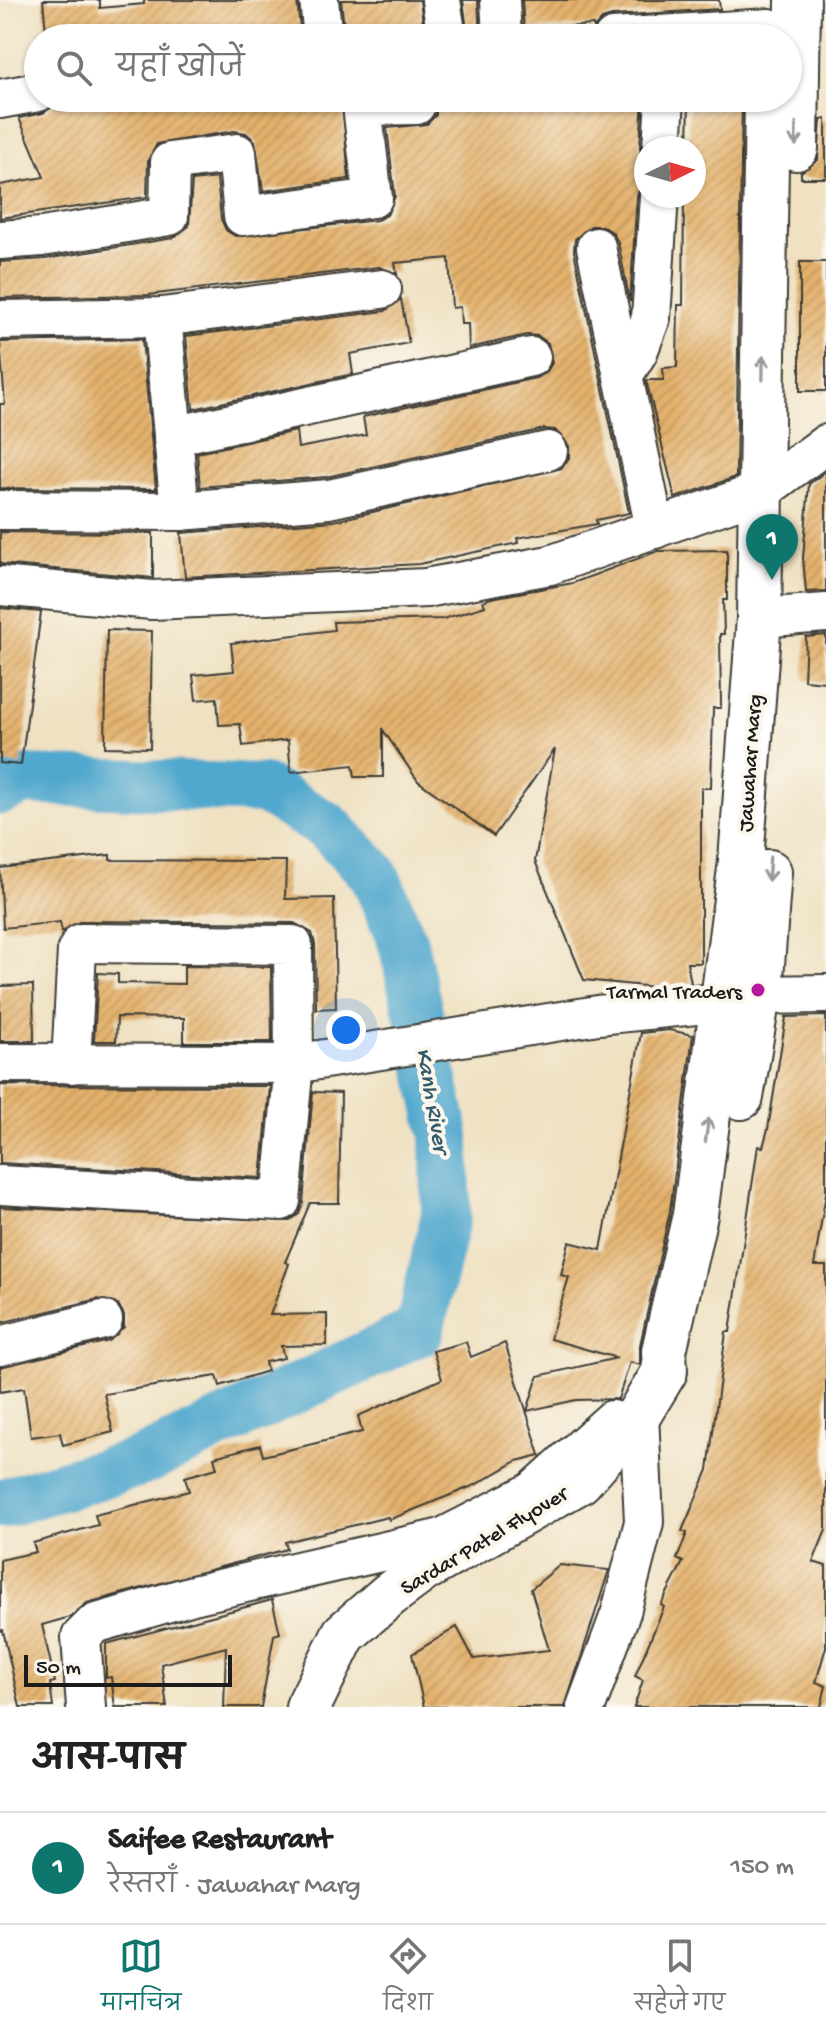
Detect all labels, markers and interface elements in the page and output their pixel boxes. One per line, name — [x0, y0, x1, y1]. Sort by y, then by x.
search box — [24, 24, 802, 112]
icon: search — [52, 46, 96, 90]
text: यहाँ खोजें — [116, 53, 244, 88]
one-way arrow — [789, 120, 804, 147]
north arrow — [634, 136, 706, 208]
one-way arrow — [755, 355, 771, 382]
pin: 1 — [746, 514, 798, 580]
street label: Jawahar Marg — [734, 694, 770, 833]
one-way arrow — [761, 855, 776, 882]
place label: Tarmal Traders — [605, 981, 743, 1007]
marker: Tarmal Traders — [749, 981, 767, 999]
your location — [326, 1010, 366, 1050]
water label: Kanh River — [407, 1046, 455, 1160]
one-way arrow — [700, 1117, 715, 1143]
street label: Sardar Patel Flyover — [397, 1481, 575, 1603]
scale bar — [24, 1651, 232, 1687]
text: 50 m — [36, 1656, 81, 1682]
text: आस-पास — [32, 1742, 184, 1782]
text: Saifee Restaurant — [108, 1824, 331, 1859]
text: 1 — [53, 1853, 63, 1884]
text: 150 m — [730, 1853, 794, 1884]
text: रेस्तराँ · Jawahar Marg — [108, 1872, 361, 1903]
tab: मानचित्र — [101, 1934, 181, 2027]
tab: दिशा — [383, 1934, 433, 2027]
tab: सहेजे गए — [634, 1934, 725, 2027]

